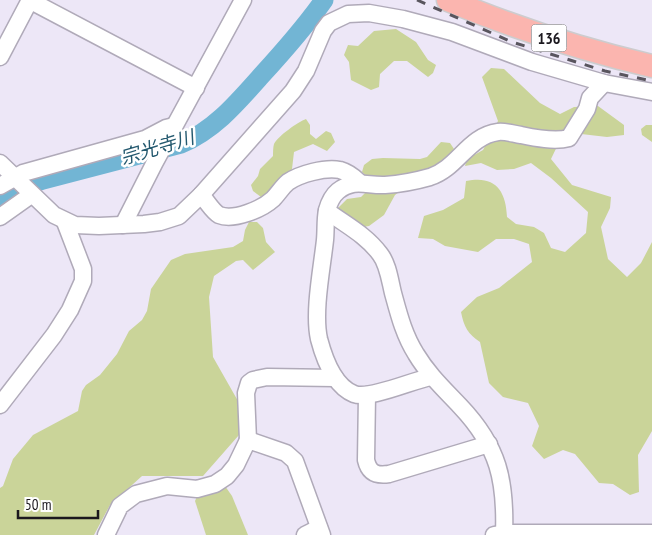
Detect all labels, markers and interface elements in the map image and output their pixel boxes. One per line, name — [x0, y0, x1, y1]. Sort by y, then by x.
road number: 136 — [532, 24, 566, 52]
water label: 宗光寺川 — [117, 124, 199, 170]
scale bar — [18, 488, 98, 520]
text: 50 m — [25, 495, 51, 514]

